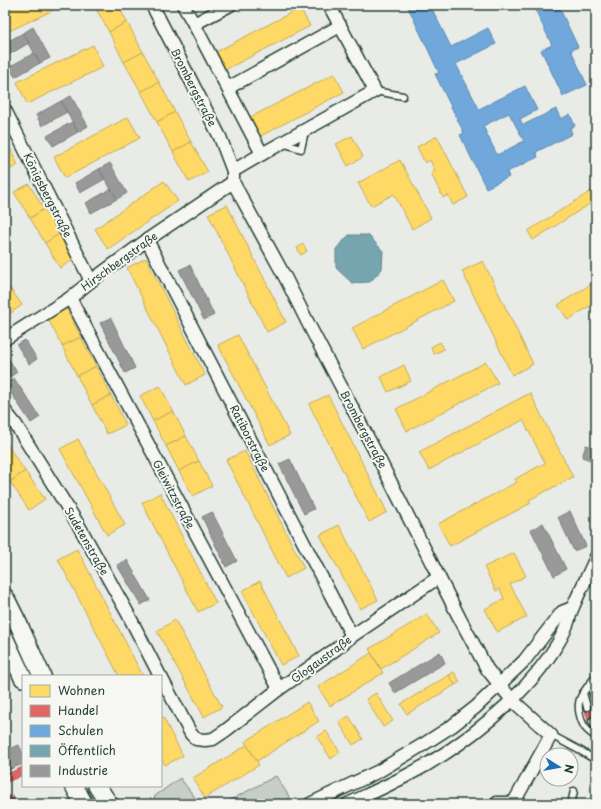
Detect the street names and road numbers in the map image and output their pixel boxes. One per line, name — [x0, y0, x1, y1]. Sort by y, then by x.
street label: Brombergstraße — [167, 45, 221, 129]
street label: Königsbergstraße — [19, 150, 77, 240]
street label: Hirschbergstraße — [77, 227, 161, 295]
street label: Brombergstraße — [336, 387, 392, 471]
street label: Ratiborstraße — [226, 402, 274, 475]
street label: Gleiwitzstraße — [149, 456, 199, 532]
street label: Sudetenstraße — [61, 504, 113, 578]
street label: Glogaustraße — [287, 631, 355, 687]

